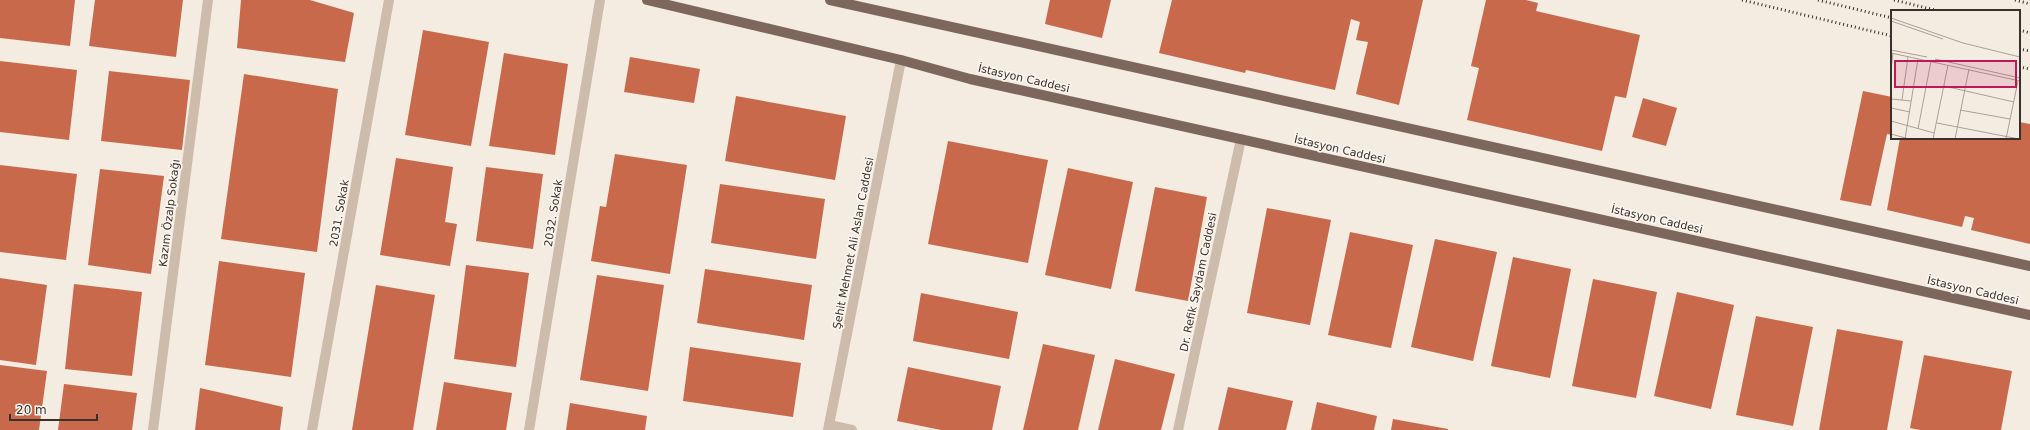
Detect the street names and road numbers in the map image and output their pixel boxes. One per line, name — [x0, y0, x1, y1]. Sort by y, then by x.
street label: İstasyon Caddesi — [977, 62, 1071, 95]
street label: İstasyon Caddesi — [1293, 133, 1387, 166]
street label: Şehit Mehmet Ali Aslan Caddesi — [830, 156, 877, 330]
street label: Kazım Özalp Sokağı — [156, 159, 183, 268]
street label: 2031. Sokak — [327, 178, 352, 248]
street label: 2032. Sokak — [542, 178, 565, 248]
street label: İstasyon Caddesi — [1610, 203, 1704, 236]
street label: Dr. Refik Saydam Caddesi — [1177, 211, 1220, 353]
street label: İstasyon Caddesi — [1926, 274, 2020, 307]

